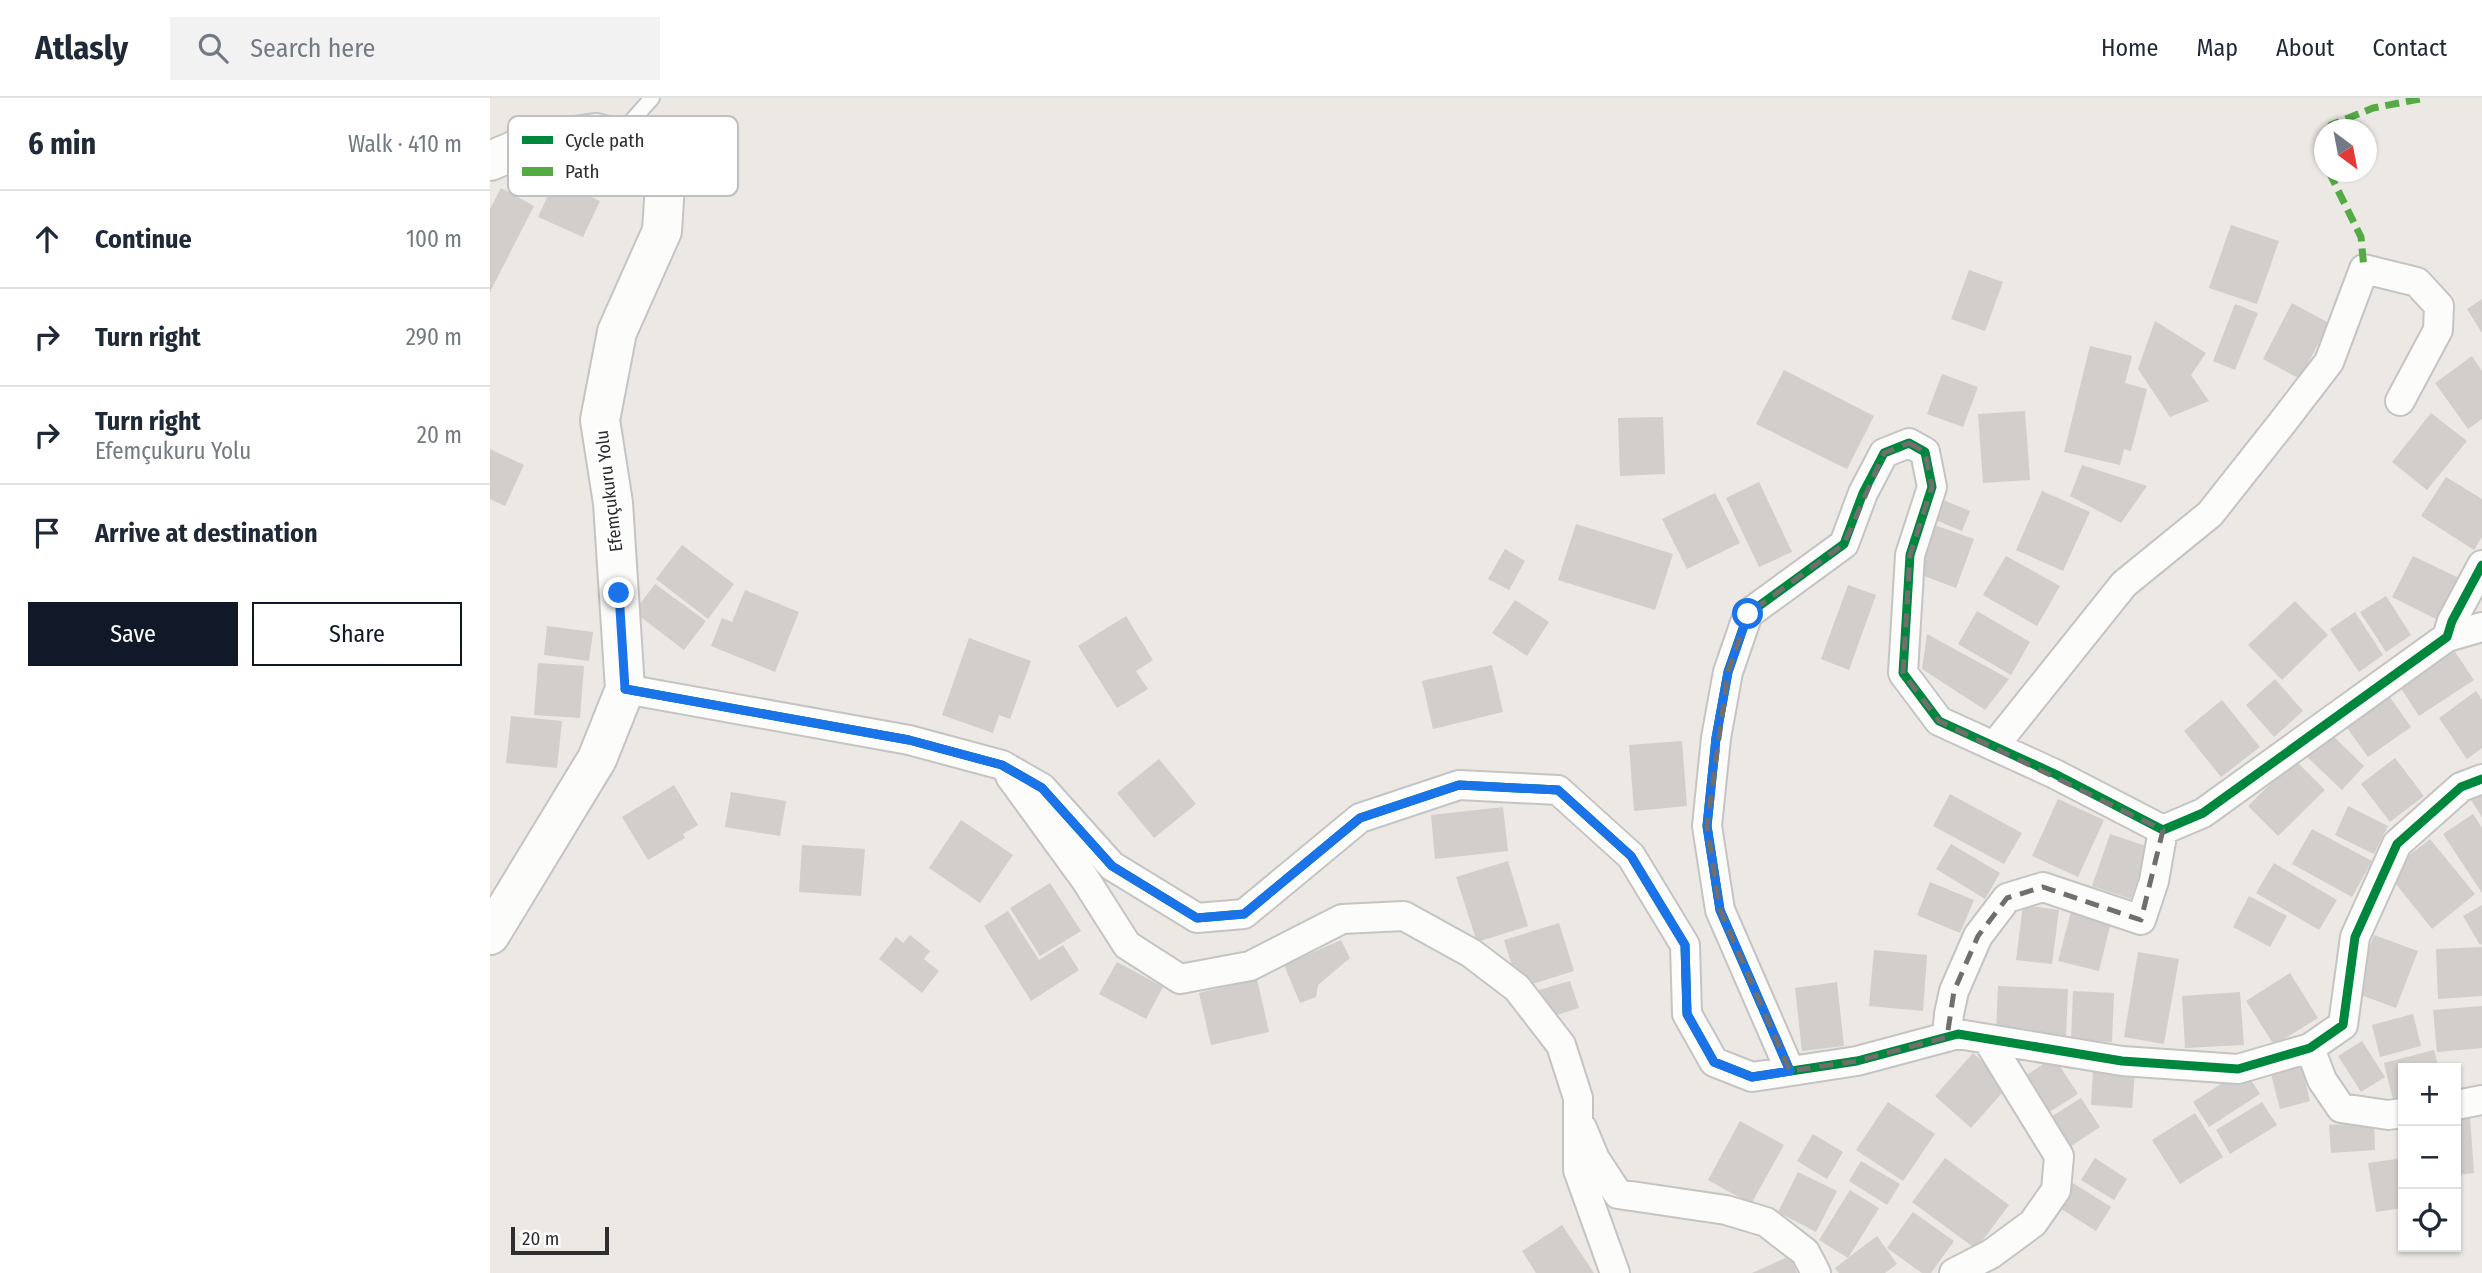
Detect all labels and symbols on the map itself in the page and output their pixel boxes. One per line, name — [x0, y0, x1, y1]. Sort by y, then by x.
legend — [508, 116, 738, 196]
north arrow — [2314, 119, 2377, 182]
text: Cycle path — [565, 129, 644, 152]
text: Path — [565, 160, 600, 183]
street label: Efemçukuru Yolu — [591, 429, 627, 553]
route end — [603, 577, 634, 608]
route start — [1732, 598, 1763, 629]
scale bar — [511, 1224, 609, 1256]

